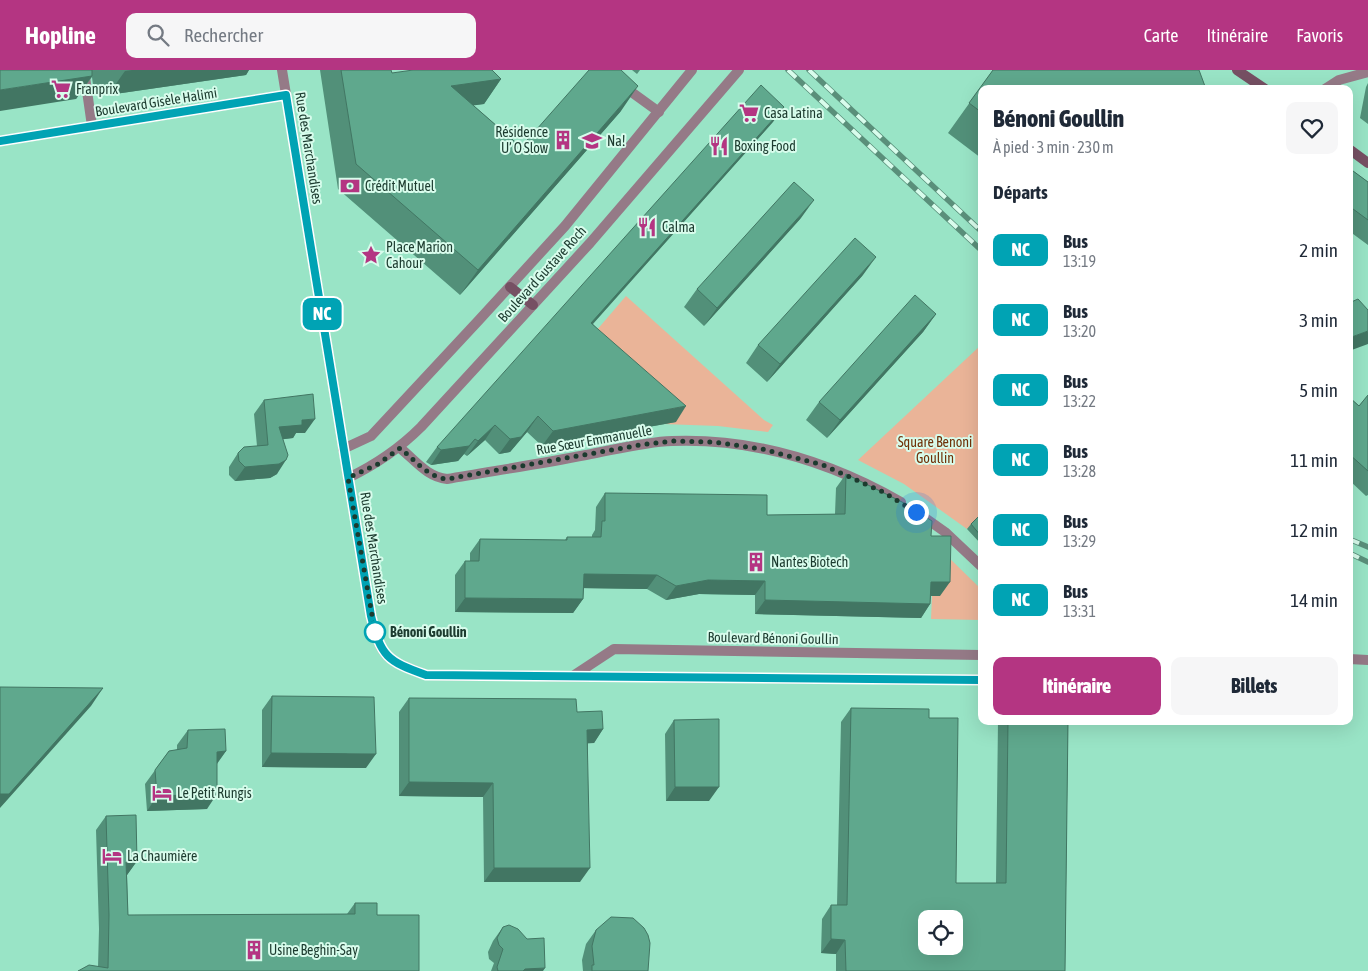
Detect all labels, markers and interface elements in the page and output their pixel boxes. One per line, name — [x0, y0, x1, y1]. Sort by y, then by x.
search box — [126, 13, 476, 58]
icon: search — [144, 21, 172, 49]
text: Hopline — [25, 22, 96, 49]
text: Rechercher — [184, 24, 263, 46]
text: Carte — [1144, 25, 1178, 46]
text: Itinéraire — [1206, 25, 1268, 46]
text: Favoris — [1296, 25, 1343, 46]
supermarket icon: Franprix — [50, 78, 72, 100]
place label: Franprix — [76, 81, 118, 97]
street label: Boulevard Gisèle Halimi — [94, 84, 218, 120]
street label: Rue des Marchandises — [292, 91, 326, 205]
supermarket icon: Casa Latina — [738, 102, 760, 124]
button: heart — [1286, 102, 1338, 154]
place label: Casa Latina — [764, 105, 823, 121]
text: Bénoni Goullin — [993, 105, 1124, 132]
place label: Résidence U’ O Slow — [495, 124, 549, 156]
building icon: Résidence U’ O Slow — [552, 129, 574, 151]
school or university icon: Na! — [581, 130, 603, 152]
place label: Na! — [607, 133, 625, 149]
restaurant icon: Boxing Food — [708, 135, 730, 157]
place label: Boxing Food — [734, 138, 796, 154]
text: À pied · 3 min · 230 m — [993, 138, 1114, 156]
bank icon: Crédit Mutuel — [339, 175, 361, 197]
place label: Crédit Mutuel — [365, 178, 435, 194]
text: Départs — [993, 181, 1048, 203]
restaurant icon: Calma — [636, 216, 658, 238]
place label: Calma — [662, 219, 695, 235]
street label: Boulevard Gustave Roch — [495, 223, 589, 325]
text: Bus — [1063, 230, 1088, 252]
place label: Place Marion Cahour — [386, 239, 453, 271]
text: NC — [1011, 239, 1030, 260]
text: 2 min — [1299, 239, 1338, 261]
place icon: Place Marion Cahour — [360, 244, 382, 266]
text: 13:19 — [1063, 252, 1096, 270]
line badge: NC — [300, 298, 344, 330]
text: Bus — [1063, 300, 1088, 322]
text: NC — [313, 303, 331, 324]
text: NC — [1011, 309, 1030, 330]
text: 3 min — [1299, 309, 1338, 331]
text: 13:20 — [1063, 322, 1096, 340]
text: Bus — [1063, 370, 1088, 392]
text: NC — [1011, 379, 1030, 400]
text: 5 min — [1299, 379, 1338, 401]
text: 13:22 — [1063, 392, 1096, 410]
street label: Rue Sœur Emmanuelle — [535, 422, 653, 458]
park label: Square Benoni Goullin — [898, 434, 972, 466]
text: Bus — [1063, 440, 1088, 462]
text: NC — [1011, 449, 1030, 470]
text: 11 min — [1290, 449, 1338, 471]
text: 13:28 — [1063, 462, 1096, 480]
street label: Rue des Marchandises — [357, 491, 391, 605]
your location — [904, 500, 929, 525]
text: Bus — [1063, 510, 1088, 532]
text: NC — [1011, 519, 1030, 540]
text: 12 min — [1290, 519, 1338, 541]
text: 13:29 — [1063, 532, 1096, 550]
building icon: Nantes Biotech — [745, 551, 767, 573]
place label: Nantes Biotech — [771, 554, 848, 570]
text: Bus — [1063, 580, 1088, 602]
text: NC — [1011, 589, 1030, 610]
text: 14 min — [1290, 589, 1338, 611]
text: 13:31 — [1063, 602, 1096, 620]
marker: Bénoni Goullin — [364, 621, 386, 643]
place label: Bénoni Goullin — [390, 624, 467, 640]
street label: Boulevard Bénoni Goullin — [707, 629, 839, 647]
button: Itinéraire — [993, 657, 1161, 715]
button: Billets — [1171, 657, 1338, 715]
hotel icon: Le Petit Rungis — [151, 782, 173, 804]
place label: Le Petit Rungis — [177, 785, 252, 801]
hotel icon: La Chaumière — [101, 845, 123, 867]
place label: La Chaumière — [127, 848, 197, 864]
map controls — [918, 910, 963, 955]
button: locate — [918, 910, 963, 955]
building icon: Usine Beghin-Say — [243, 939, 265, 961]
place label: Usine Beghin-Say — [269, 942, 358, 958]

